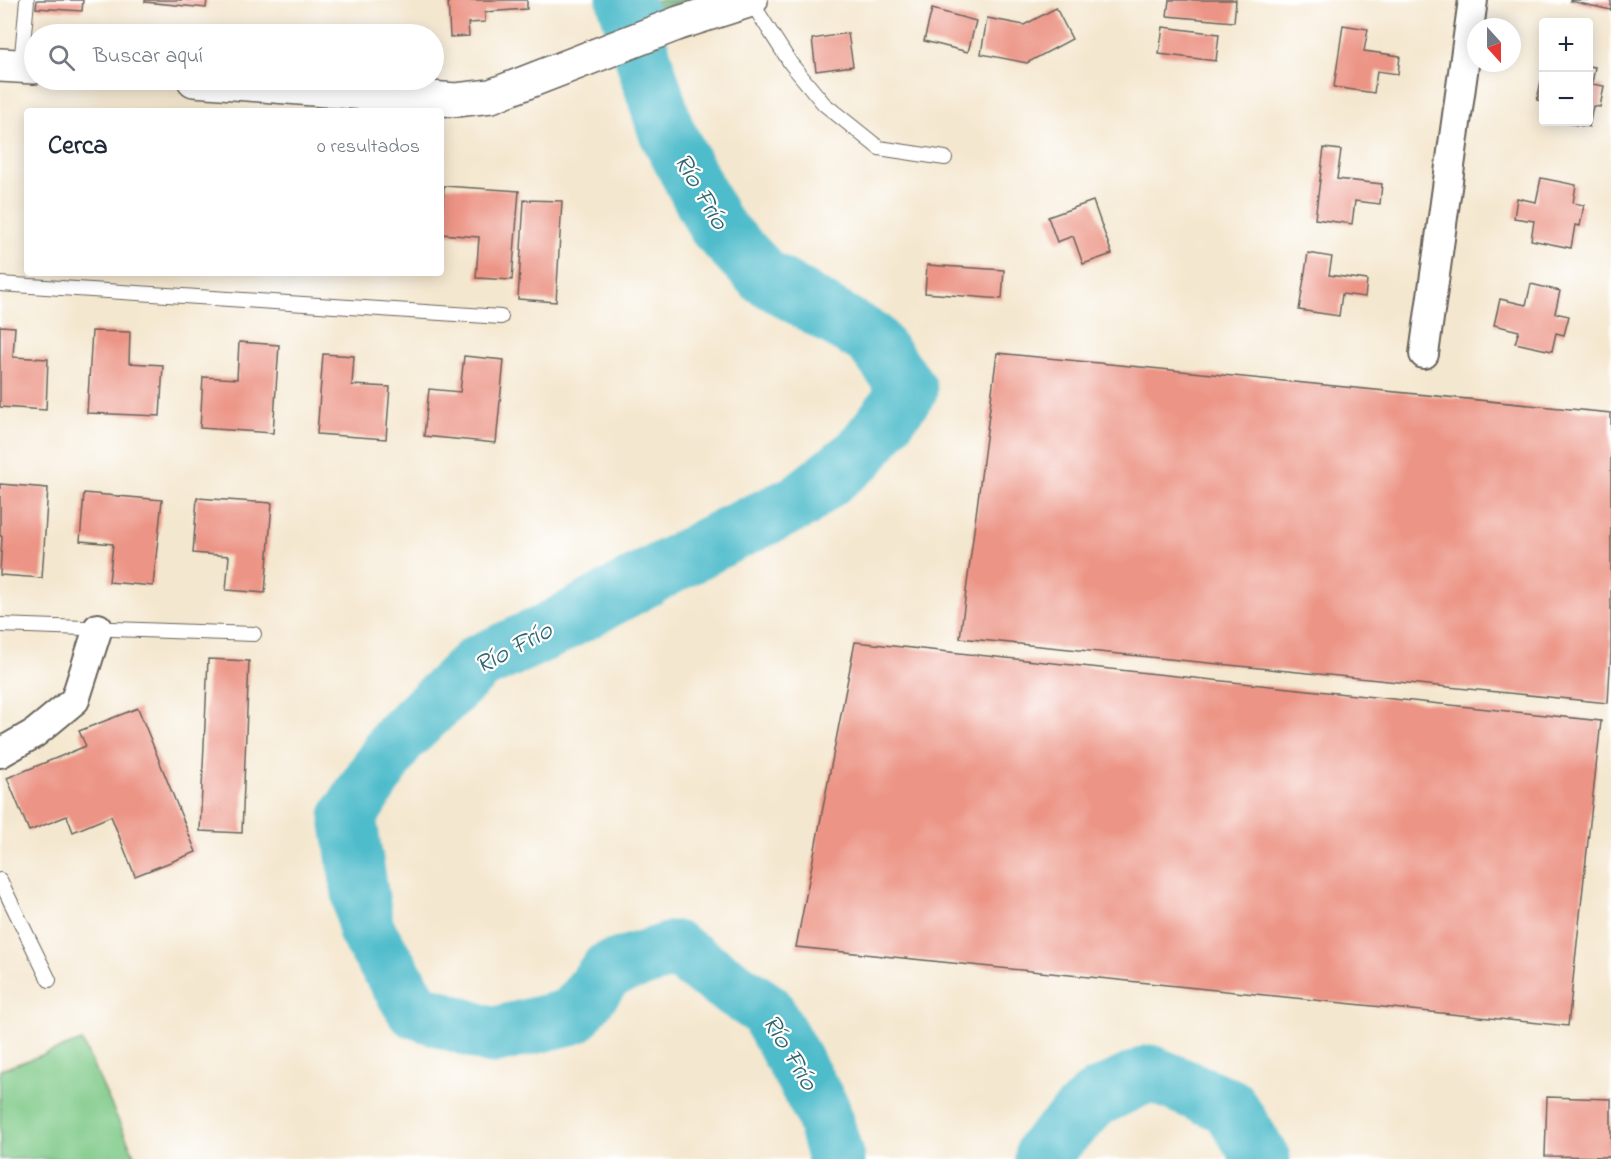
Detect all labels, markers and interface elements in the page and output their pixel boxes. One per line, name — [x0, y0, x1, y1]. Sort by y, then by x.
north arrow — [1467, 18, 1521, 72]
map controls — [1539, 18, 1593, 126]
button: + — [1539, 18, 1593, 72]
search box — [24, 24, 444, 90]
icon: search — [45, 41, 78, 74]
text: Buscar aquí — [93, 41, 203, 73]
button: − — [1539, 72, 1593, 126]
text: Cerca — [48, 128, 108, 166]
text: 0 resultados — [317, 133, 420, 162]
water label: Río Frío — [662, 146, 738, 239]
water label: Río Frío — [468, 612, 561, 686]
water label: Río Frío — [751, 1007, 828, 1100]

